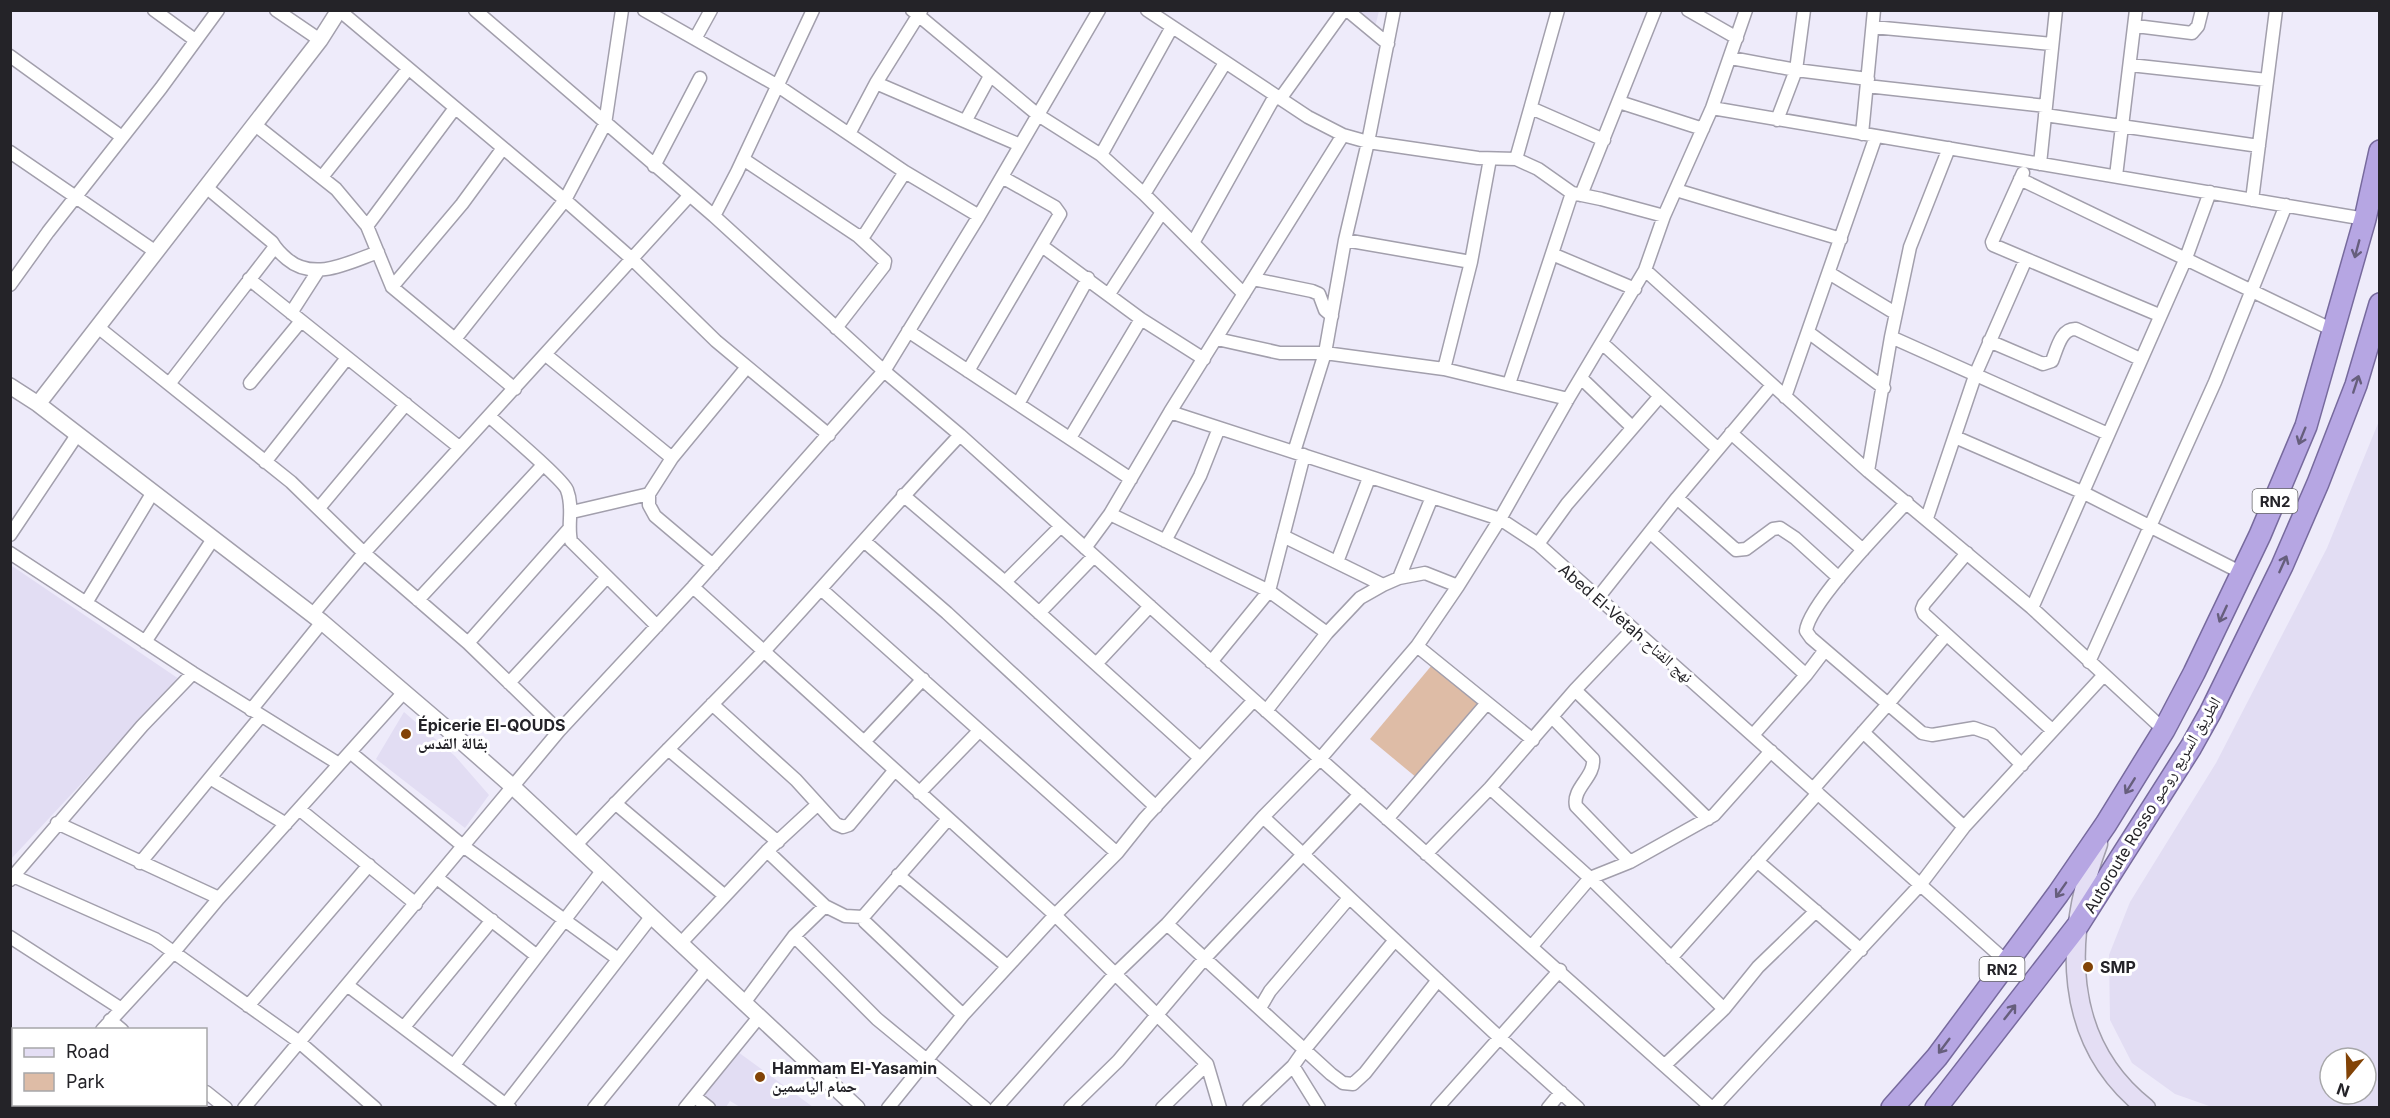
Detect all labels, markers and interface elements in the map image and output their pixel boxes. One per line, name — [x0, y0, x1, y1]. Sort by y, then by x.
one-way arrow — [2351, 239, 2362, 258]
one-way arrow — [2351, 375, 2362, 394]
one-way arrow — [2296, 426, 2307, 445]
road number: RN2 — [2252, 489, 2298, 513]
one-way arrow — [2277, 556, 2289, 574]
street label: Abed El-Vetah نهج الفتاح — [1554, 559, 1697, 688]
one-way arrow — [2216, 605, 2228, 623]
street label: Autoroute Rosso الطريق السريع روصو — [2079, 693, 2226, 917]
place label: Épicerie El-QOUDS بقالة القدس — [418, 715, 565, 753]
marker: Épicerie El-QOUDS بقالة القدس — [399, 727, 413, 741]
one-way arrow — [2123, 777, 2136, 794]
one-way arrow — [2055, 881, 2067, 898]
road number: RN2 — [1980, 957, 2024, 981]
place label: SMP — [2100, 957, 2136, 977]
marker: SMP — [2081, 960, 2095, 974]
one-way arrow — [2004, 1004, 2017, 1020]
legend — [12, 1028, 207, 1106]
one-way arrow — [1938, 1038, 1951, 1054]
text: Road — [66, 1041, 109, 1062]
north arrow — [2318, 1046, 2378, 1106]
place label: Hammam El-Yasamin حمام الياسمين — [772, 1058, 937, 1098]
marker: Hammam El-Yasamin حمام الياسمين — [753, 1070, 767, 1084]
text: Park — [66, 1071, 105, 1092]
text: N — [2334, 1079, 2352, 1102]

